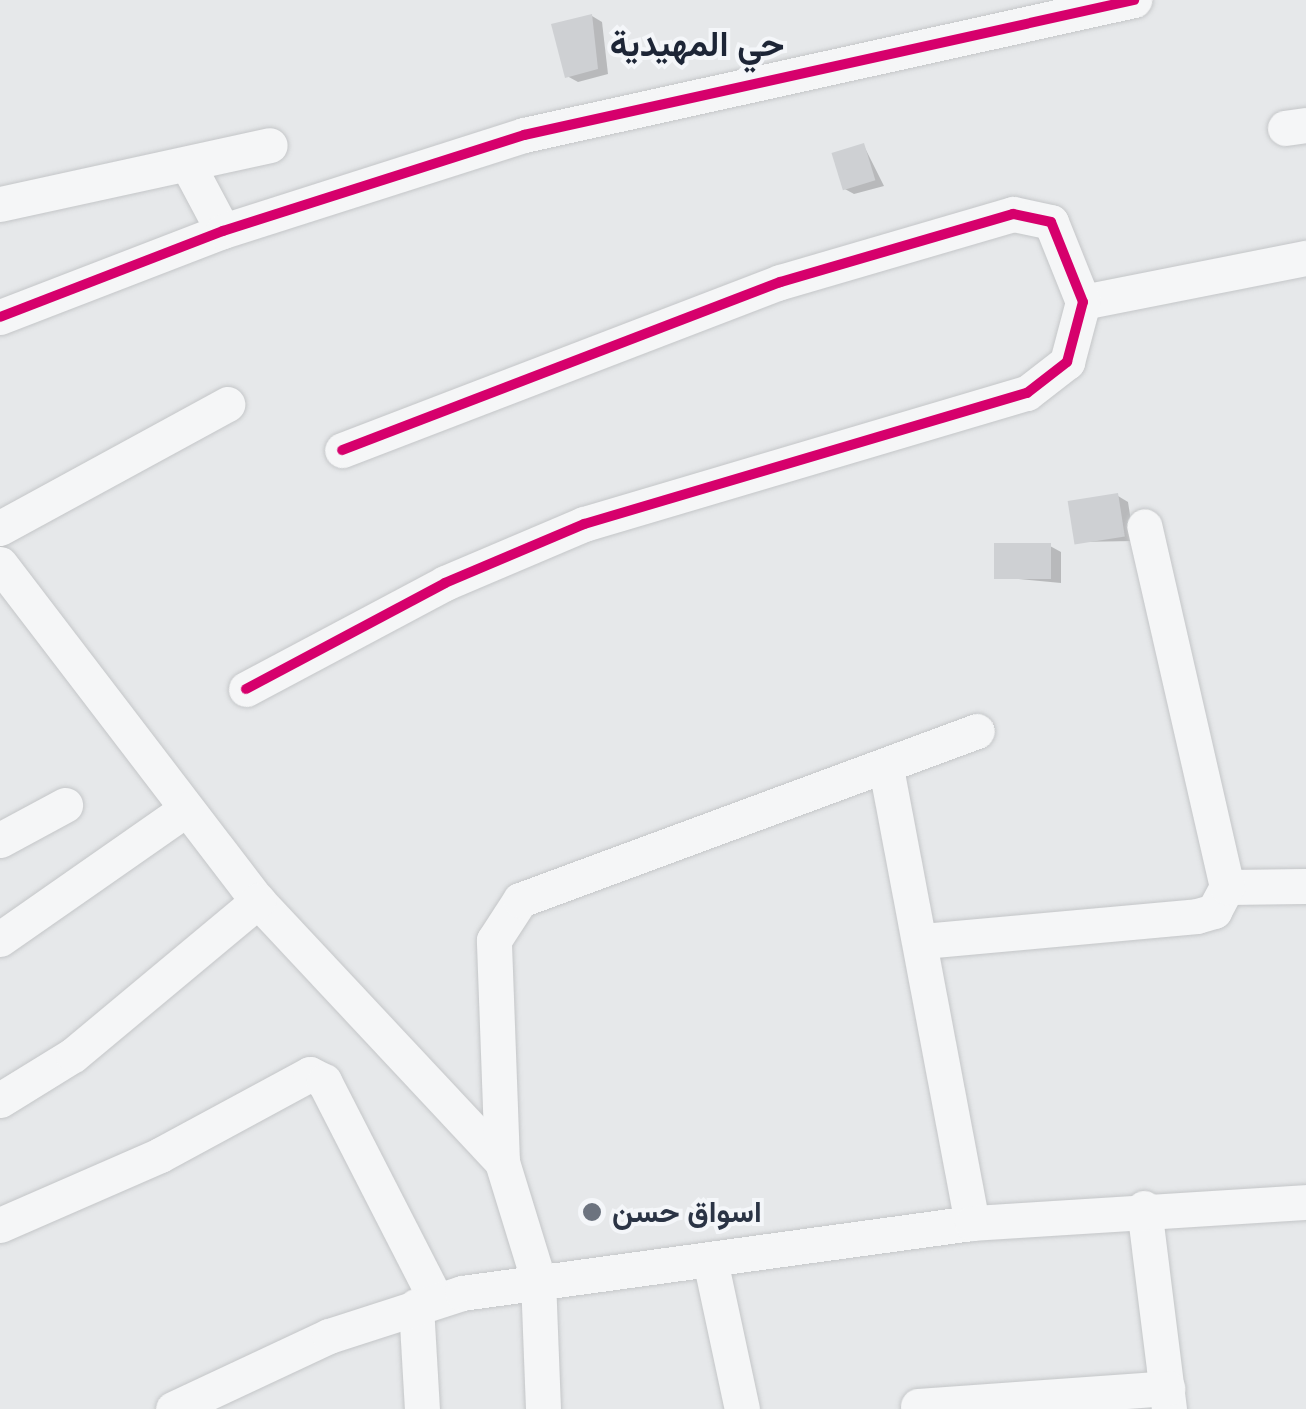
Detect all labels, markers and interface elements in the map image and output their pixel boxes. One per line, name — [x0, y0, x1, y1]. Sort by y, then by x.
district label: حي المهيدية — [610, 23, 784, 65]
place label: اسواق حسن — [612, 1194, 762, 1230]
marker: اسواق حسن — [581, 1201, 603, 1223]

